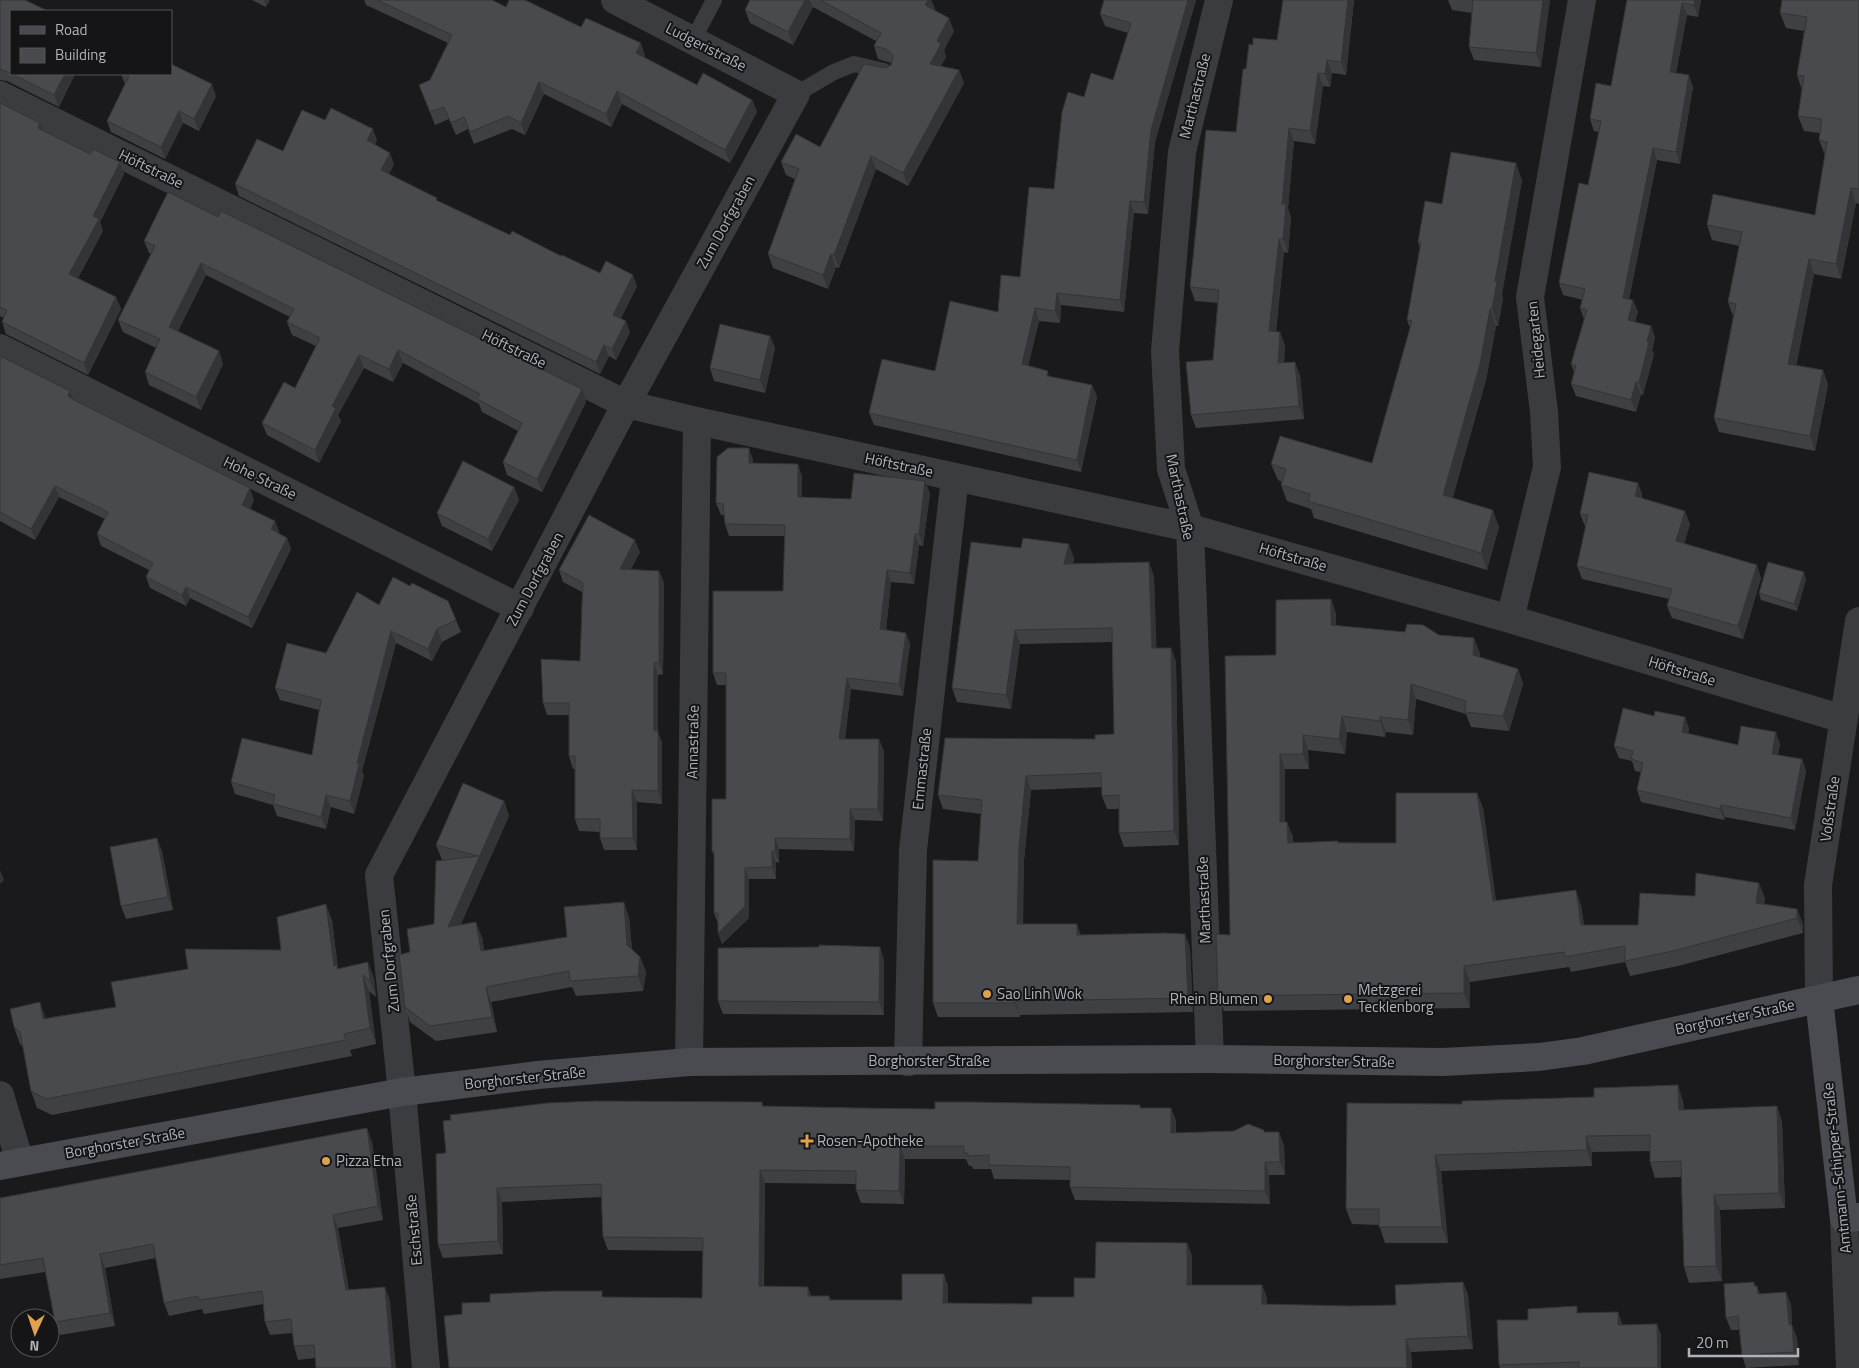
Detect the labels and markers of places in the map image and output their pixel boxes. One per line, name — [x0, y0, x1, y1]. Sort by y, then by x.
place label: Metzgerei Tecklenborg — [1358, 978, 1434, 1018]
place label: Sao Linh Wok — [997, 982, 1082, 1005]
place label: Rhein Blumen — [1170, 987, 1258, 1010]
marker: Sao Linh Wok — [981, 988, 993, 1000]
marker: Rhein Blumen — [1262, 993, 1274, 1005]
marker: Metzgerei Tecklenborg — [1342, 993, 1354, 1005]
place label: Rosen-Apotheke — [817, 1129, 923, 1152]
marker: Rosen-Apotheke — [801, 1135, 813, 1147]
place label: Pizza Etna — [336, 1149, 402, 1172]
marker: Pizza Etna — [320, 1155, 332, 1167]

